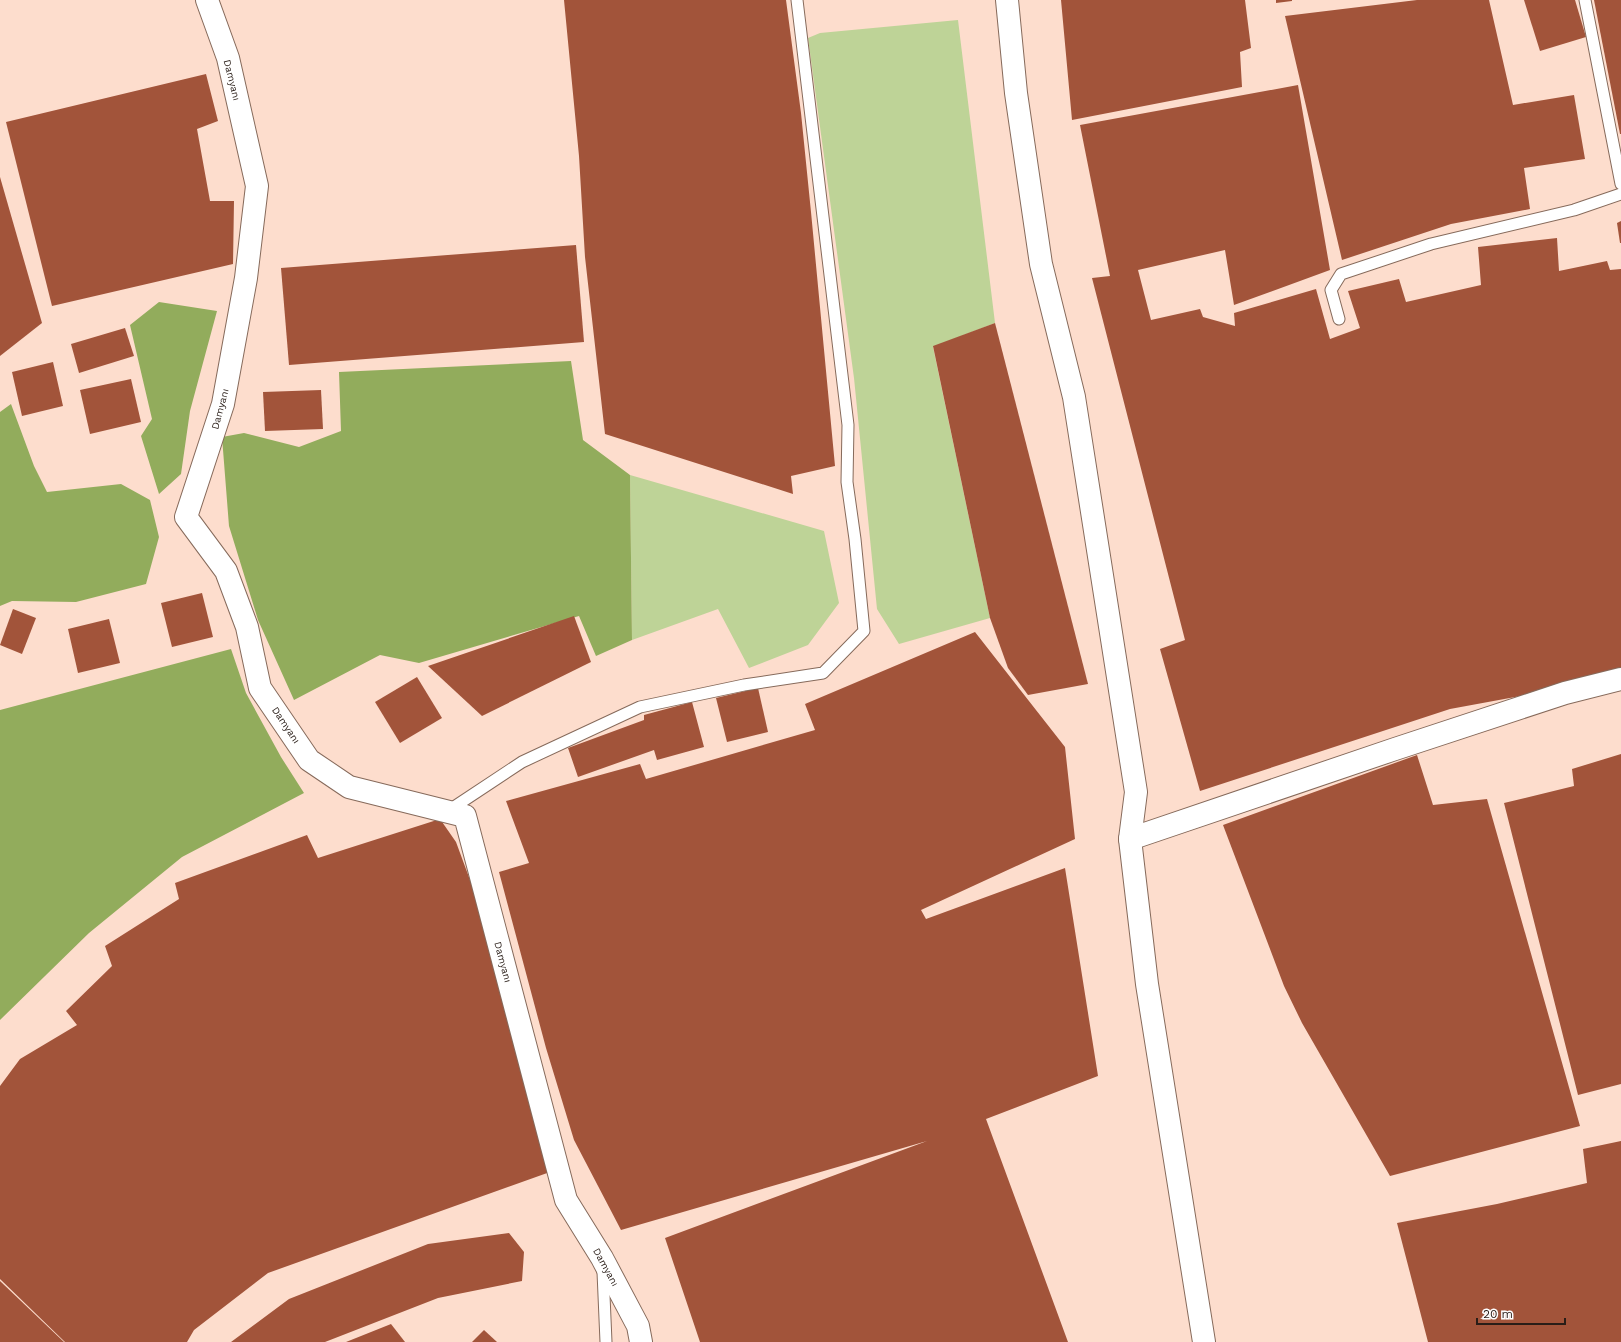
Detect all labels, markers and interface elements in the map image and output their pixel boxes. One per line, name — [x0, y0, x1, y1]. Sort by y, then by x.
street label: Damyanı — [222, 58, 242, 102]
street label: Damyanı — [209, 387, 231, 431]
street label: Damyanı — [270, 705, 302, 745]
street label: Damyanı — [492, 940, 514, 984]
street label: Damyanı — [591, 1246, 621, 1288]
scale bar — [1477, 1300, 1565, 1326]
text: 20 m — [1483, 1307, 1513, 1321]

